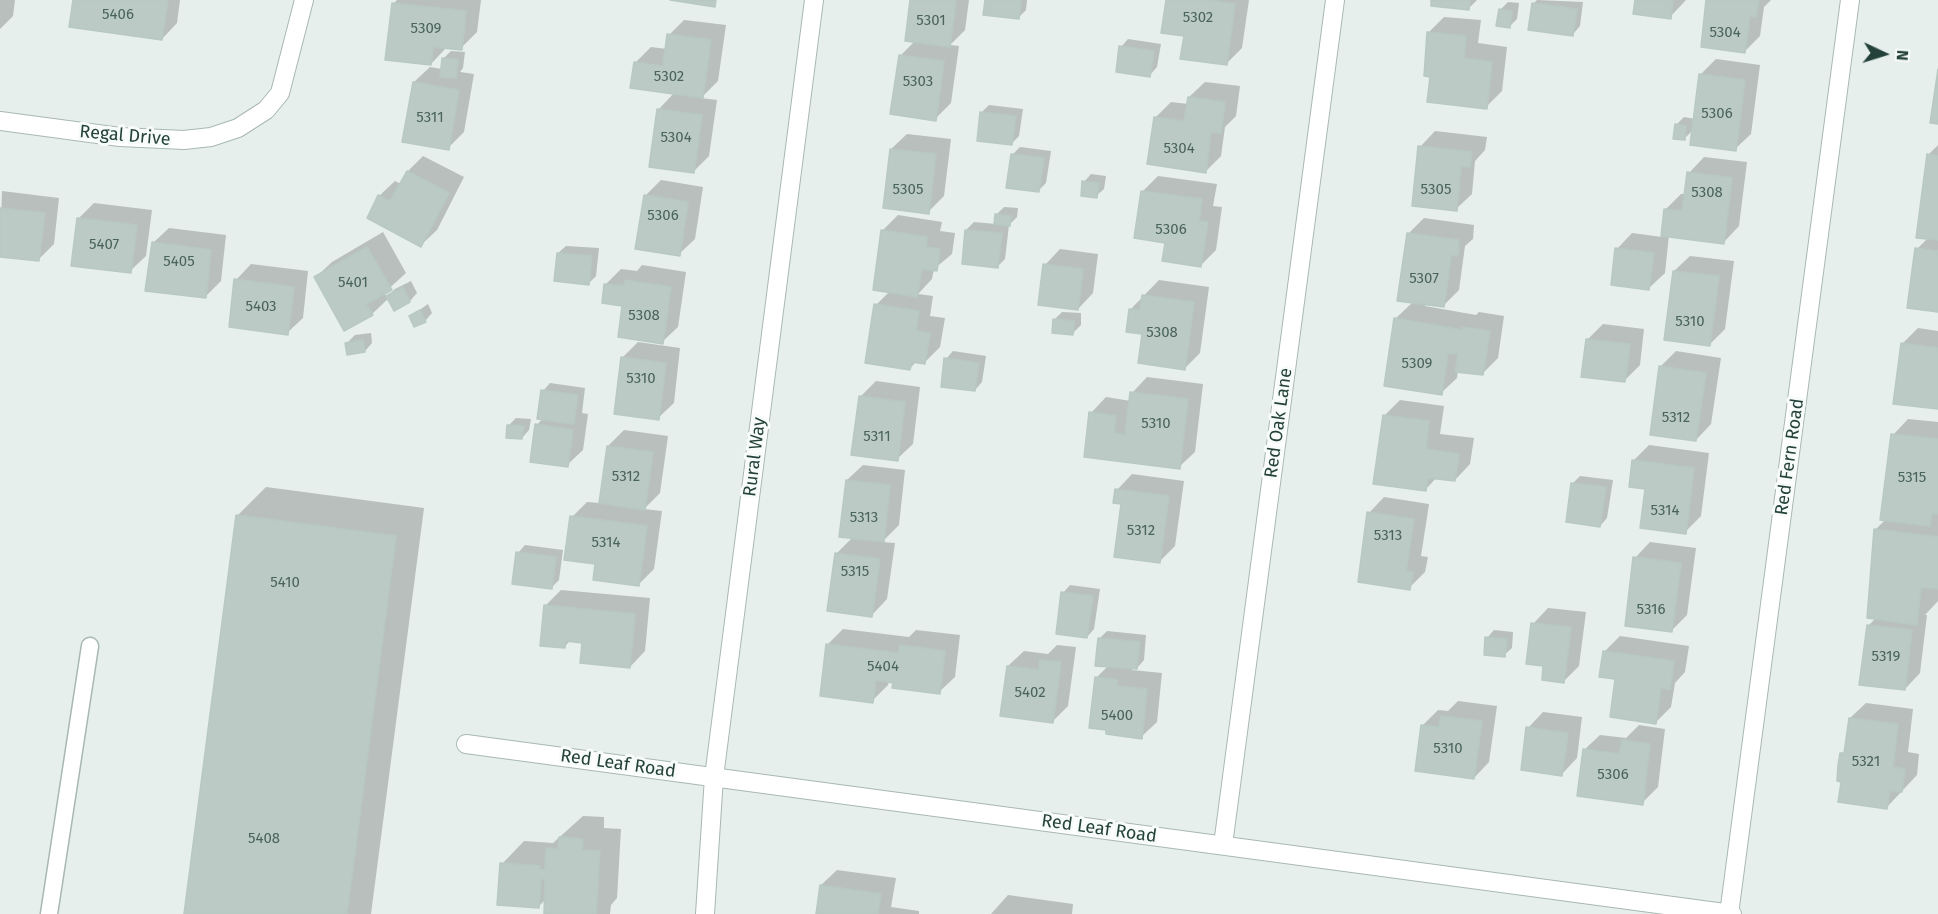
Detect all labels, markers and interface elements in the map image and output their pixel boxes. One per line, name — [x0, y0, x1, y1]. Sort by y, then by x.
house number: 5406 — [102, 6, 134, 24]
house number: 5302 — [1183, 9, 1213, 27]
house number: 5301 — [916, 12, 946, 30]
house number: 5309 — [411, 20, 441, 38]
house number: 5304 — [1709, 24, 1741, 42]
north arrow — [1854, 24, 1914, 84]
text: N — [1893, 49, 1912, 61]
house number: 5302 — [654, 68, 684, 86]
house number: 5303 — [903, 73, 933, 91]
house number: 5306 — [1701, 105, 1733, 123]
house number: 5311 — [416, 109, 444, 127]
street label: Regal Drive — [79, 121, 171, 151]
house number: 5304 — [660, 129, 692, 147]
house number: 5304 — [1163, 140, 1195, 158]
house number: 5305 — [893, 181, 923, 199]
house number: 5305 — [1421, 181, 1451, 199]
house number: 5308 — [1691, 184, 1723, 202]
house number: 5306 — [647, 207, 679, 225]
house number: 5306 — [1155, 221, 1187, 239]
house number: 5407 — [89, 236, 119, 254]
house number: 5405 — [163, 253, 195, 271]
house number: 5307 — [1409, 270, 1439, 288]
house number: 5401 — [338, 274, 368, 292]
house number: 5403 — [245, 298, 277, 316]
house number: 5308 — [628, 307, 660, 325]
house number: 5310 — [1675, 313, 1705, 331]
house number: 5308 — [1146, 324, 1178, 342]
house number: 5309 — [1402, 355, 1432, 373]
street label: Red Oak Lane — [1261, 367, 1297, 479]
house number: 5310 — [626, 370, 656, 388]
street label: Red Fern Road — [1771, 397, 1809, 517]
house number: 5312 — [1662, 409, 1690, 427]
house number: 5310 — [1141, 415, 1171, 433]
street label: Rural Way — [739, 416, 771, 498]
house number: 5311 — [863, 428, 891, 446]
house number: 5312 — [612, 468, 640, 486]
house number: 5315 — [1898, 469, 1926, 487]
house number: 5314 — [1651, 502, 1679, 520]
house number: 5313 — [850, 509, 878, 527]
house number: 5312 — [1127, 522, 1155, 540]
house number: 5313 — [1374, 527, 1402, 545]
house number: 5314 — [592, 534, 620, 552]
house number: 5315 — [841, 563, 869, 581]
house number: 5410 — [270, 574, 300, 592]
house number: 5316 — [1636, 601, 1666, 619]
house number: 5319 — [1872, 648, 1900, 666]
house number: 5404 — [867, 658, 899, 676]
house number: 5402 — [1014, 684, 1046, 702]
house number: 5400 — [1101, 707, 1133, 725]
house number: 5310 — [1433, 740, 1463, 758]
street label: Red Leaf Road — [559, 745, 677, 783]
house number: 5321 — [1852, 753, 1880, 771]
house number: 5306 — [1597, 766, 1629, 784]
street label: Red Leaf Road — [1040, 810, 1158, 848]
house number: 5408 — [248, 830, 280, 848]

